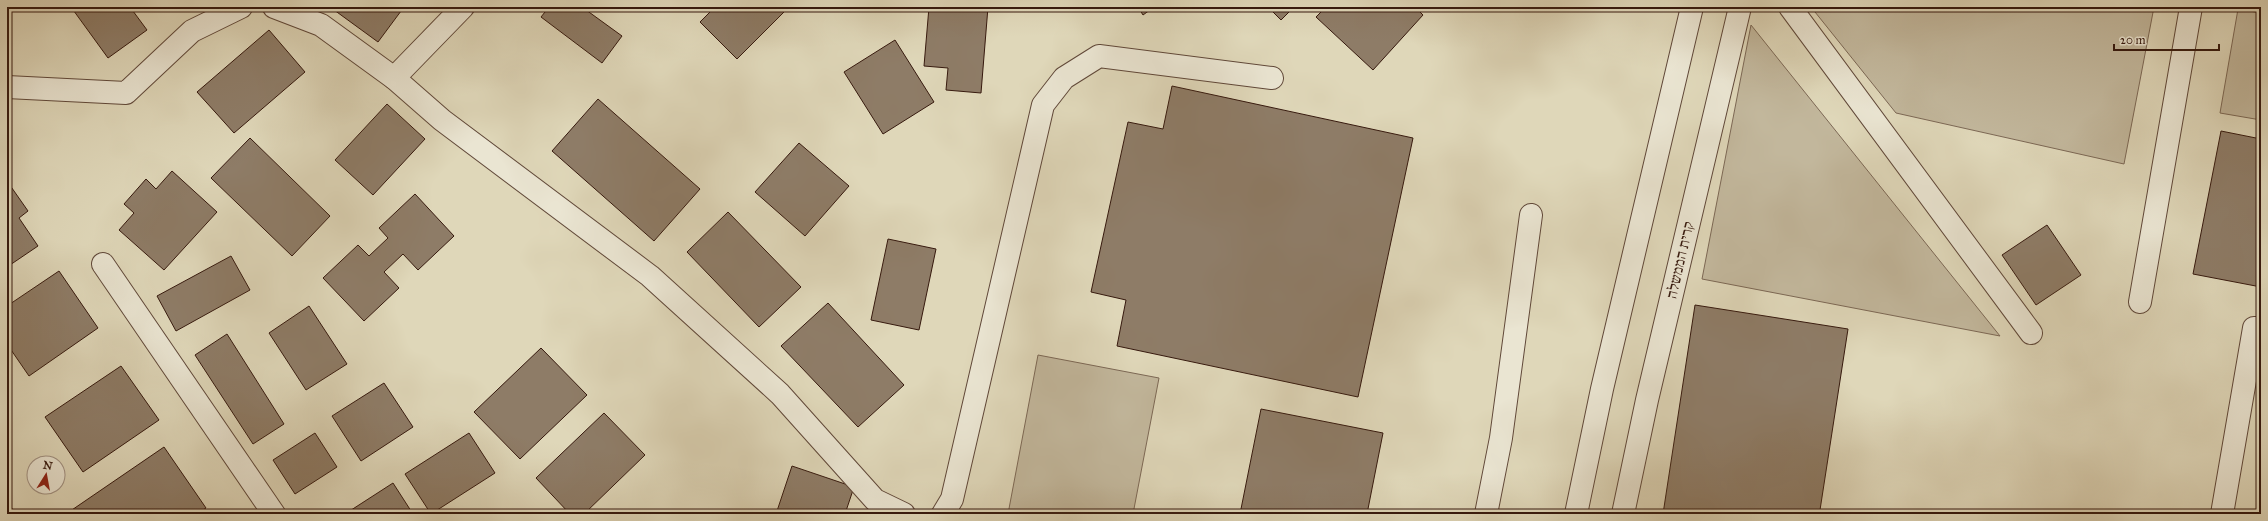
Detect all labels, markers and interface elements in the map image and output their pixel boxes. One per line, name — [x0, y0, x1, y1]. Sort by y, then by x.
scale bar — [2114, 26, 2219, 52]
text: 20 m — [2120, 33, 2146, 47]
street label: קרית הממשלה — [1662, 220, 1698, 300]
north arrow — [26, 455, 66, 495]
text: N — [42, 458, 54, 473]

